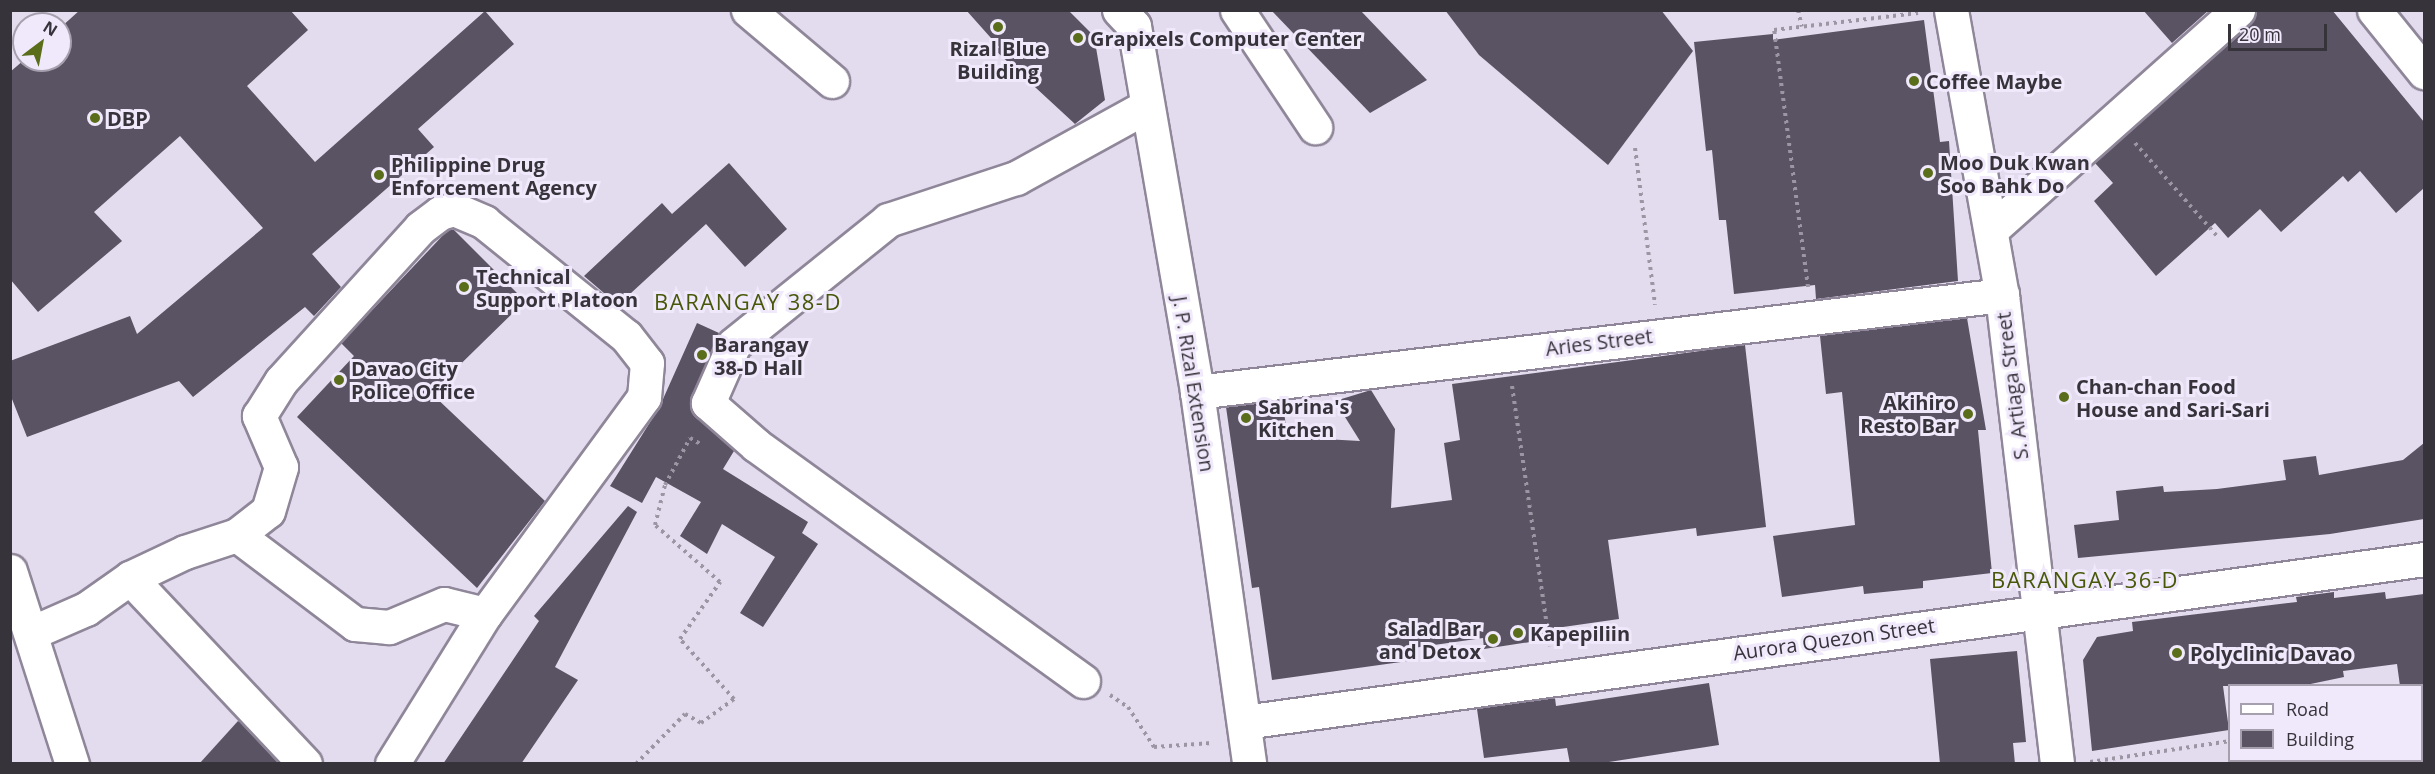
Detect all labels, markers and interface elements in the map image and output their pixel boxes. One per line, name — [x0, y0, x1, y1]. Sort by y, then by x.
north arrow — [12, 12, 72, 72]
scale bar — [2231, 12, 2330, 50]
text: N — [39, 16, 62, 41]
marker: Rizal Blue Building — [991, 20, 1005, 34]
text: 20 m — [2239, 22, 2281, 46]
place label: Grapixels Computer Center — [1090, 26, 1362, 50]
marker: Grapixels Computer Center — [1071, 31, 1085, 45]
place label: Rizal Blue Building — [950, 36, 1046, 83]
place label: Coffee Maybe — [1926, 69, 2062, 93]
marker: Coffee Maybe — [1907, 74, 1921, 88]
place label: DBP — [107, 106, 148, 130]
marker: DBP — [88, 111, 102, 125]
place label: Moo Duk Kwan Soo Bahk Do — [1940, 150, 2090, 197]
place label: Philippine Drug Enforcement Agency — [391, 152, 597, 199]
marker: Moo Duk Kwan Soo Bahk Do — [1921, 166, 1935, 180]
marker: Philippine Drug Enforcement Agency — [372, 168, 386, 182]
place label: Technical Support Platoon — [476, 264, 638, 311]
marker: Technical Support Platoon — [457, 280, 471, 294]
district label: BARANGAY 38-D — [654, 289, 842, 315]
street label: J. P. Rizal Extension — [1168, 294, 1220, 474]
street label: S. Artiaga Street — [1991, 311, 2033, 461]
street label: Aries Street — [1544, 324, 1654, 360]
place label: Barangay 38-D Hall — [714, 332, 809, 379]
marker: Barangay 38-D Hall — [695, 348, 709, 362]
place label: Davao City Police Office — [351, 356, 475, 403]
marker: Davao City Police Office — [332, 373, 346, 387]
place label: Chan-chan Food House and Sari-Sari — [2076, 374, 2270, 421]
place label: Akihiro Resto Bar — [1860, 390, 1956, 437]
marker: Chan-chan Food House and Sari-Sari — [2057, 390, 2071, 404]
place label: Sabrina's Kitchen — [1258, 394, 1349, 441]
marker: Akihiro Resto Bar — [1961, 407, 1975, 421]
marker: Sabrina's Kitchen — [1239, 411, 1253, 425]
district label: BARANGAY 36-D — [1991, 567, 2179, 593]
street label: Aurora Quezon Street — [1732, 613, 1936, 665]
place label: Salad Bar and Detox — [1379, 616, 1481, 663]
place label: Kapepiliin — [1530, 621, 1630, 645]
marker: Kapepiliin — [1511, 626, 1525, 640]
marker: Salad Bar and Detox — [1486, 632, 1500, 646]
place label: Polyclinic Davao — [2190, 641, 2352, 665]
marker: Polyclinic Davao — [2168, 644, 2186, 662]
legend — [2228, 684, 2423, 762]
text: Road — [2286, 697, 2329, 721]
text: Building — [2286, 727, 2354, 751]

